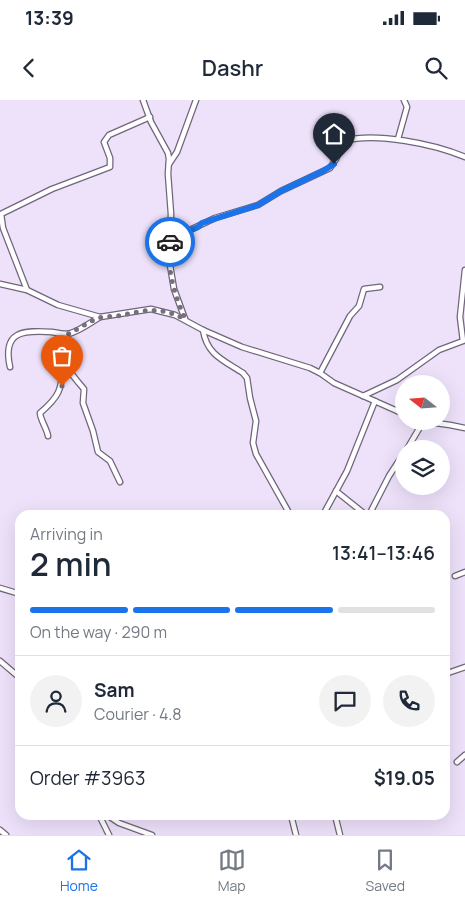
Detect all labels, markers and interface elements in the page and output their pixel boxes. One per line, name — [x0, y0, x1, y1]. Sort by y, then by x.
text: 13:39 — [25, 5, 74, 31]
text: Dashr — [202, 53, 263, 83]
icon: back — [15, 54, 43, 82]
icon: search — [422, 54, 450, 82]
pin — [313, 113, 355, 164]
icon: home — [320, 120, 348, 148]
courier — [145, 217, 195, 267]
icon: car — [156, 228, 184, 256]
pin — [41, 335, 83, 386]
icon: bag — [48, 342, 76, 370]
north arrow — [395, 375, 450, 430]
map controls — [395, 375, 450, 495]
button: layers — [395, 440, 450, 495]
text: Arriving in — [30, 523, 103, 545]
text: 13:41–13:46 — [332, 540, 435, 566]
text: 2 min — [30, 542, 112, 586]
text: On the way · 290 m — [30, 621, 167, 643]
button: person — [30, 675, 82, 727]
button: chat — [319, 675, 371, 727]
button: phone — [383, 675, 435, 727]
text: Sam — [94, 677, 135, 703]
text: Courier · 4.8 — [94, 703, 182, 725]
text: Order #3963 — [30, 765, 146, 791]
text: $19.05 — [374, 765, 435, 791]
tab: Home — [60, 846, 98, 895]
tab: Map — [218, 846, 246, 895]
tab: Saved — [366, 846, 405, 895]

